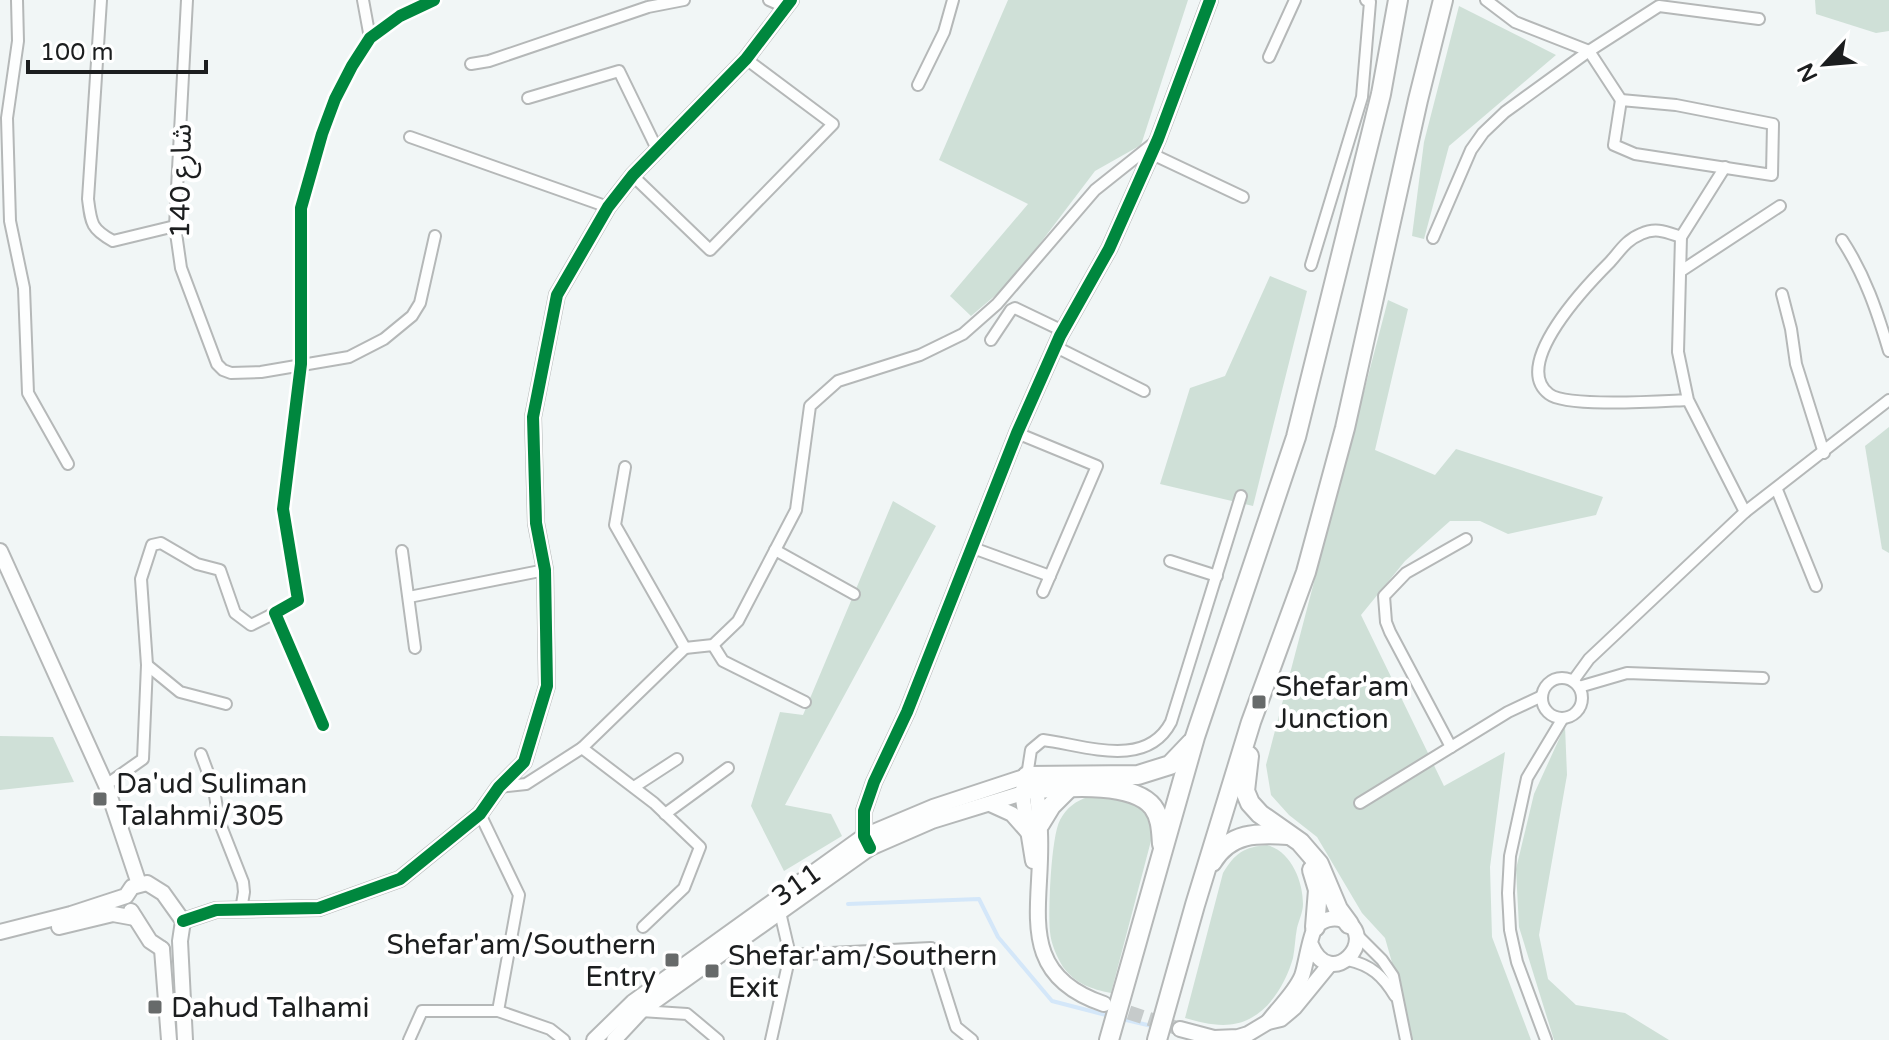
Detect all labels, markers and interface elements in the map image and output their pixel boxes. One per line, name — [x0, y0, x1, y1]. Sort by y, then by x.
scale bar — [28, 24, 206, 74]
north arrow — [1785, 24, 1865, 104]
text: 100 m — [40, 38, 114, 67]
text: N — [1792, 59, 1823, 86]
street label: شارع 140 — [163, 123, 202, 239]
place label: Shefar'am Junction — [1275, 670, 1409, 736]
marker: Shefar'am Junction — [1250, 693, 1268, 711]
place label: Da'ud Suliman Talahmi/305 — [116, 767, 307, 833]
marker: Da'ud Suliman Talahmi/305 — [91, 790, 109, 808]
street label: 311 — [765, 856, 828, 914]
place label: Shefar'am/Southern Entry — [387, 928, 656, 994]
place label: Shefar'am/Southern Exit — [728, 939, 997, 1005]
marker: Shefar'am/Southern Entry — [663, 951, 681, 969]
marker: Shefar'am/Southern Exit — [703, 962, 721, 980]
place label: Dahud Talhami — [171, 991, 369, 1025]
marker: Dahud Talhami — [146, 998, 164, 1016]

